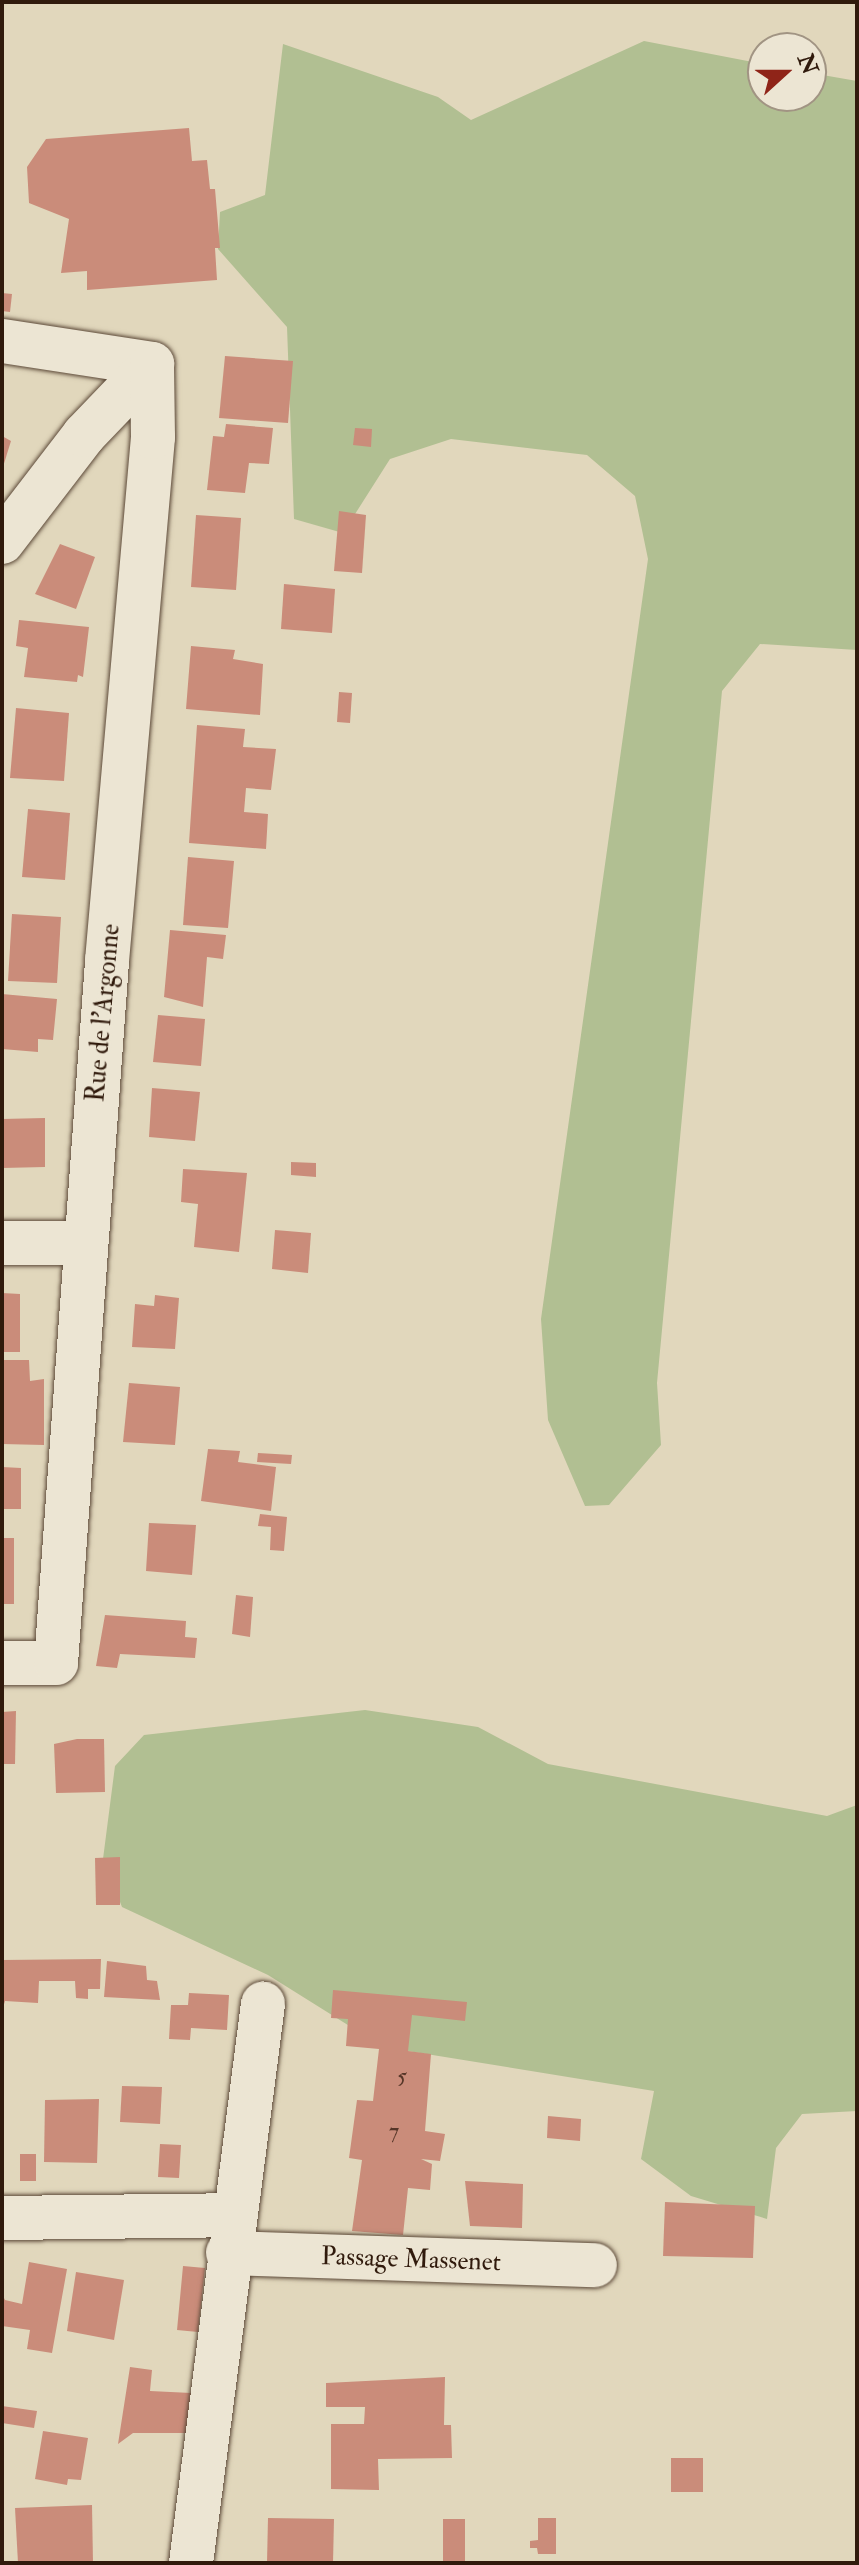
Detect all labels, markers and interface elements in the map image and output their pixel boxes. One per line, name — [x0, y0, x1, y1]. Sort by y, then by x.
north arrow — [747, 32, 827, 112]
text: N — [791, 50, 824, 78]
street label: Rue de l'Argonne — [81, 923, 127, 1103]
house number: 5 — [397, 2064, 407, 2090]
house number: 7 — [389, 2119, 399, 2145]
street label: Passage Massenet — [321, 2241, 501, 2279]

